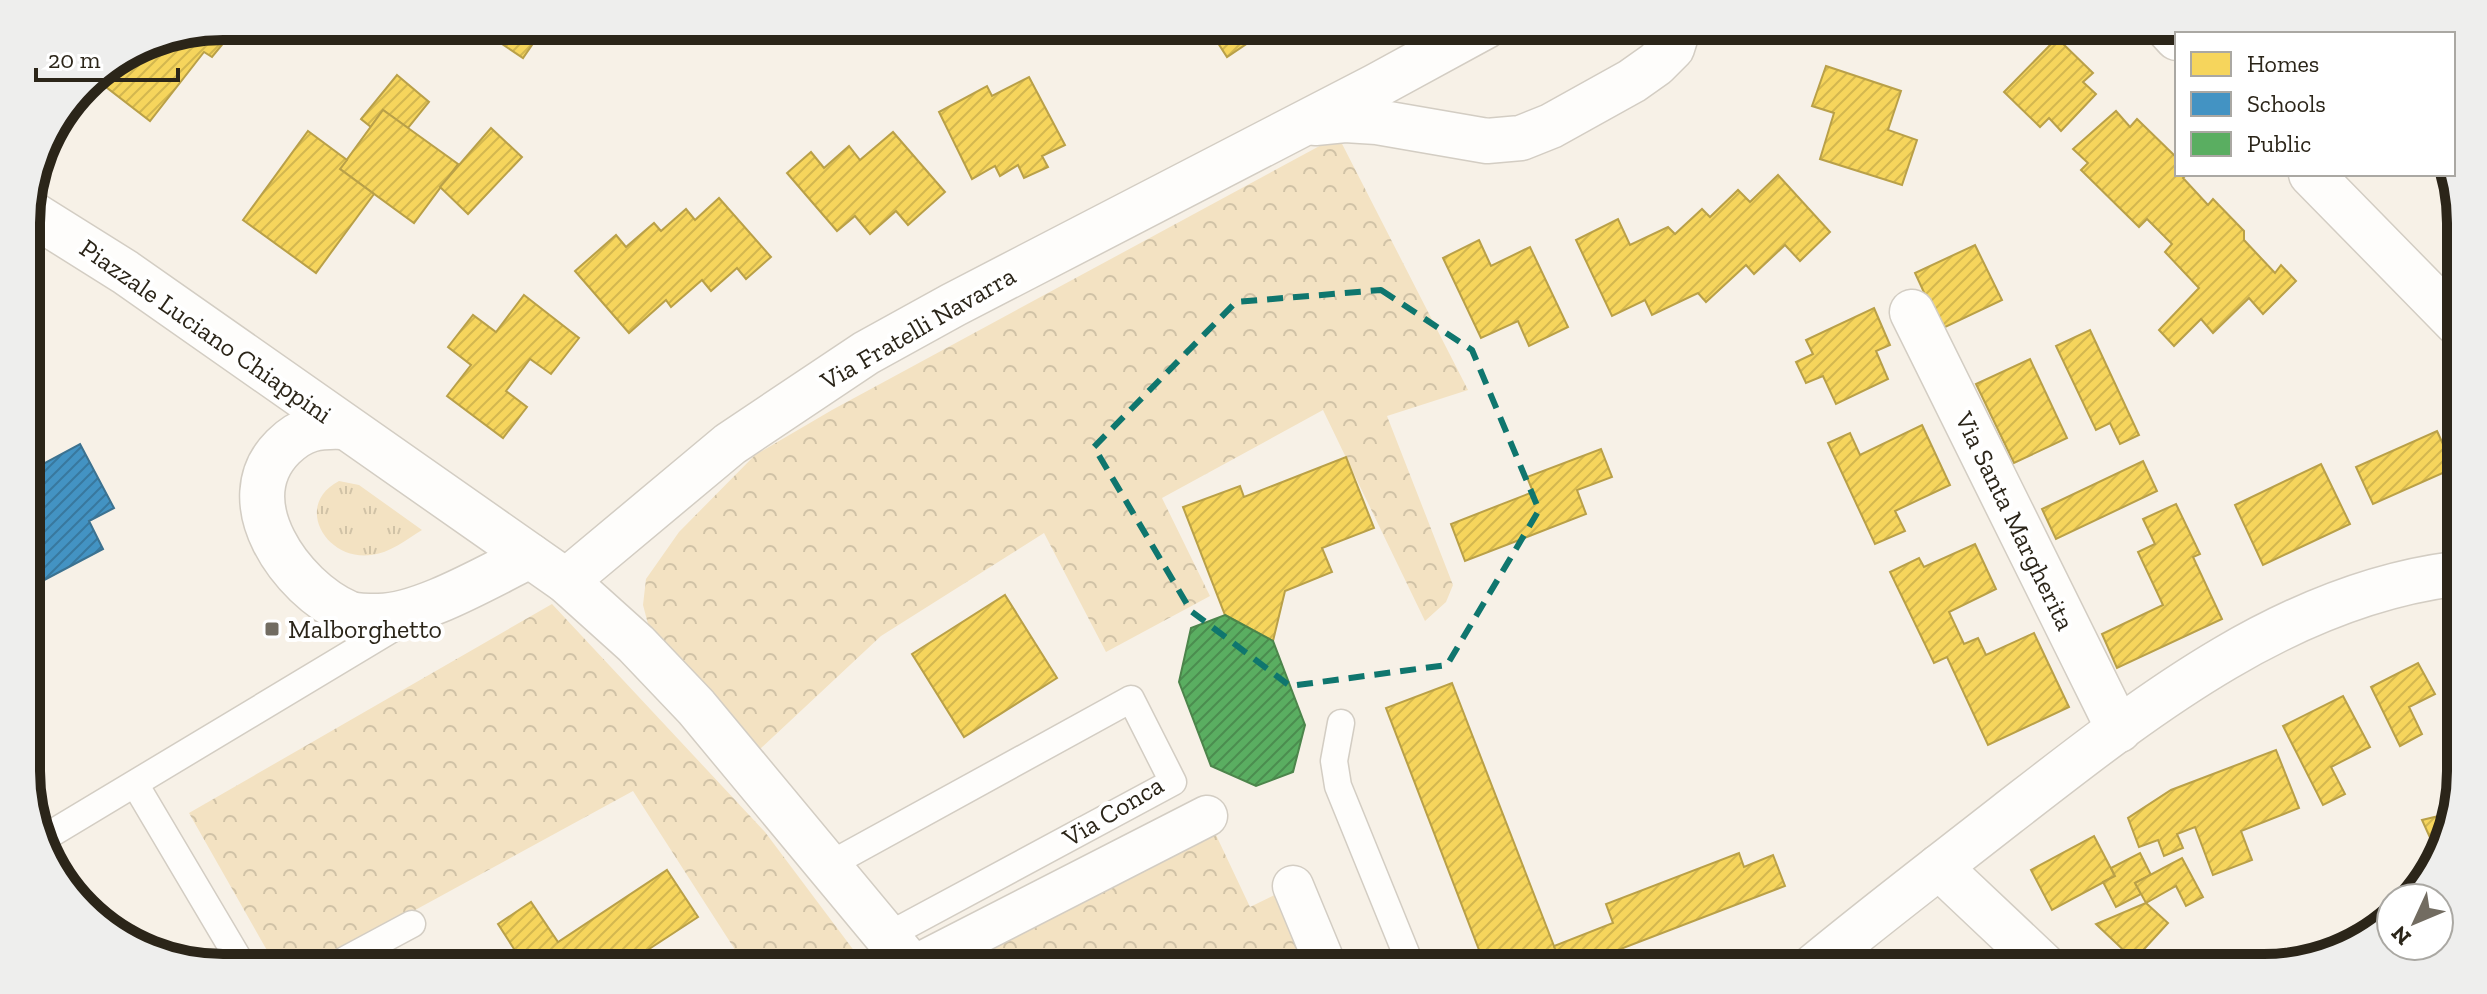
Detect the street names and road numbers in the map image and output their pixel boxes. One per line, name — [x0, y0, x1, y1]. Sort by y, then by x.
street label: Piazzale Luciano Chiappini — [74, 232, 338, 430]
street label: Via Fratelli Navarra — [814, 259, 1022, 397]
street label: Via Santa Margherita — [1948, 406, 2082, 636]
street label: Via Conca — [1056, 768, 1169, 854]

